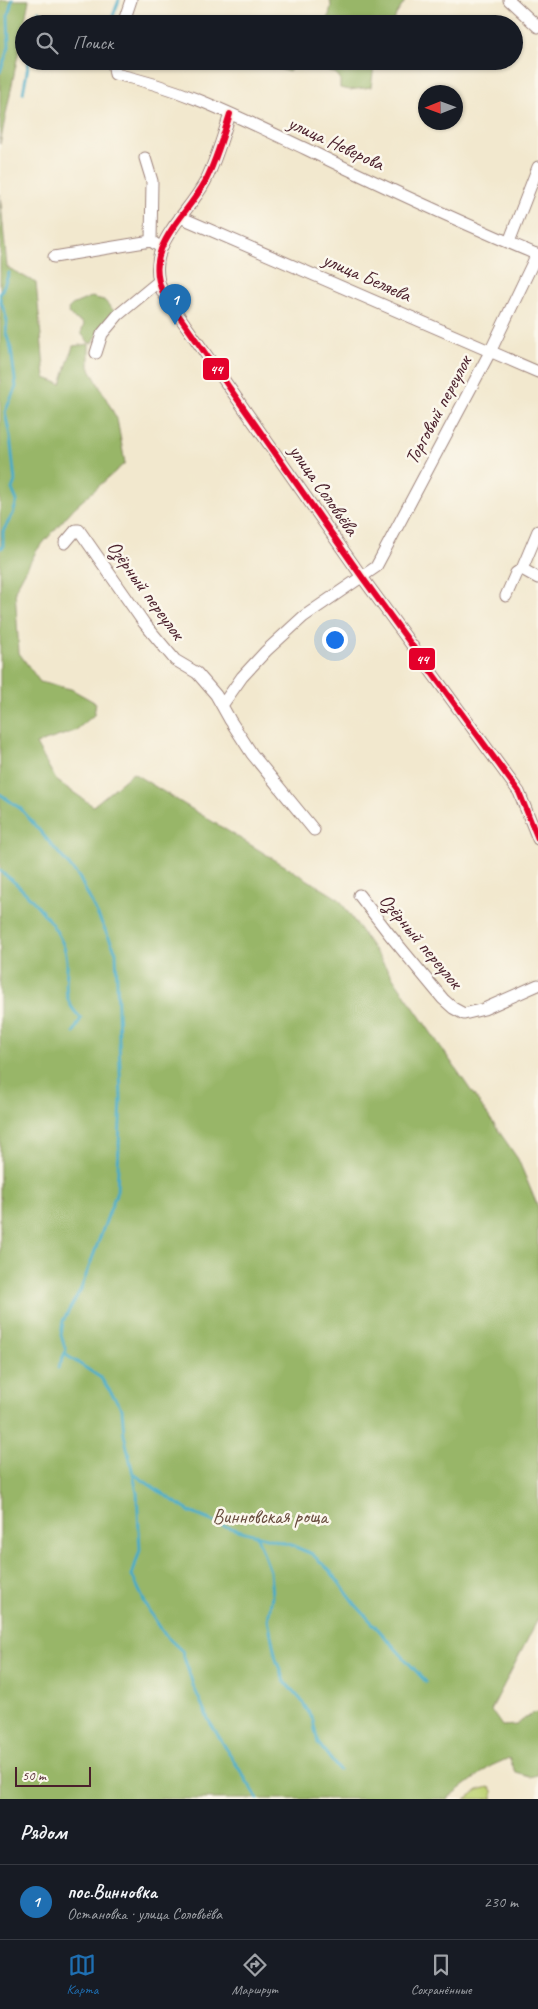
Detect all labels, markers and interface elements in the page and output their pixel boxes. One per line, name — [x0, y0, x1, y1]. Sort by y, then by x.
search box — [15, 15, 523, 70]
icon: search — [33, 29, 61, 57]
text: Поиск — [73, 31, 113, 55]
north arrow — [418, 85, 463, 130]
street label: улица Неверова — [283, 110, 389, 177]
street label: улица Беляева — [318, 246, 416, 308]
pin: 1 — [159, 284, 191, 325]
street label: Торговый переулок — [399, 350, 478, 469]
line badge: 44 — [202, 357, 230, 381]
text: 44 — [210, 361, 224, 378]
street label: улица Соловьёва — [283, 439, 365, 541]
street label: Озёрный переулок — [101, 535, 191, 646]
your location — [322, 627, 348, 653]
line badge: 44 — [408, 647, 436, 671]
text: 44 — [416, 651, 430, 668]
street label: Озёрный переулок — [373, 888, 469, 996]
park label: Винновская роща — [213, 1504, 329, 1529]
scale bar — [15, 1764, 91, 1787]
text: 50 m — [22, 1767, 46, 1784]
text: Рядом — [20, 1819, 67, 1845]
text: пос.Винновка — [67, 1880, 157, 1904]
text: 1 — [32, 1892, 40, 1912]
text: 230 m — [484, 1892, 518, 1912]
text: Остановка · улица Соловьёва — [67, 1904, 222, 1924]
tab: Карта — [66, 1951, 99, 1998]
tab: Маршрут — [231, 1951, 278, 1998]
tab: Сохранённые — [411, 1951, 471, 1998]

